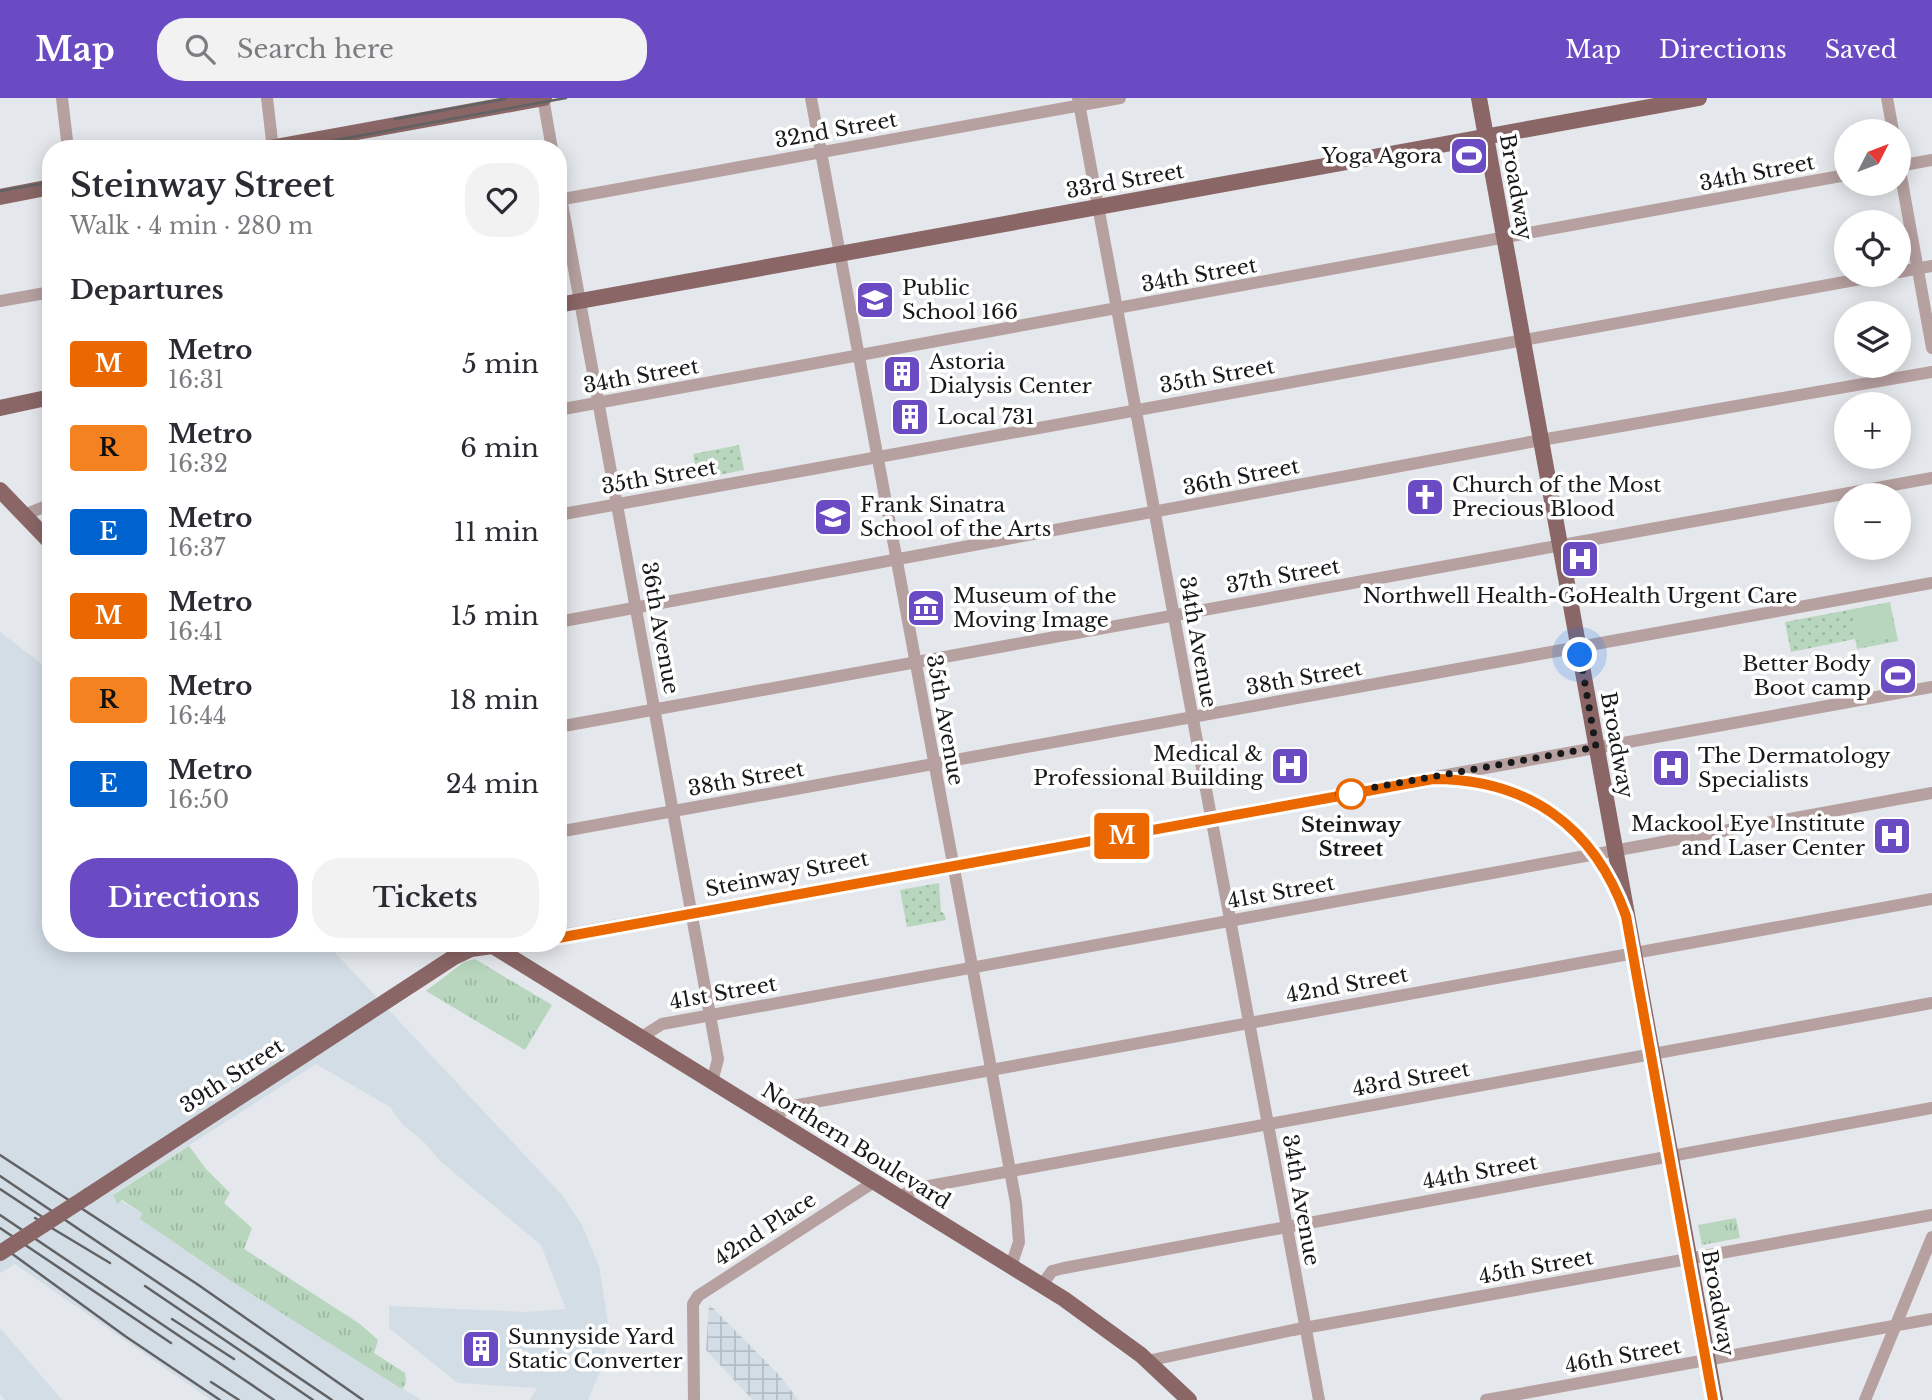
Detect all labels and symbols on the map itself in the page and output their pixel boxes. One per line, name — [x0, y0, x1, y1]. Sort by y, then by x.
street label: 32nd Street — [773, 106, 899, 154]
north arrow — [1834, 119, 1911, 196]
street label: Broadway — [1494, 132, 1538, 243]
sports icon: Yoga Agora — [1448, 135, 1490, 177]
place label: Yoga Agora — [1321, 143, 1442, 169]
street label: 34th Street — [1697, 149, 1817, 197]
street label: 33rd Street — [1064, 158, 1186, 204]
street label: 34th Street — [1139, 252, 1259, 298]
place label: Public School 166 — [902, 275, 1018, 325]
school or university icon: Public School 166 — [854, 279, 896, 321]
place label: Astoria Dialysis Center — [928, 349, 1092, 399]
street label: 34th Street — [581, 353, 701, 399]
building icon: Astoria Dialysis Center — [881, 353, 923, 395]
street label: 35th Street — [1157, 353, 1277, 399]
building icon: Local 731 — [889, 396, 931, 438]
place label: Local 731 — [937, 404, 1035, 430]
street label: 36th Street — [1181, 453, 1301, 501]
street label: 35th Street — [599, 454, 719, 500]
place label: Church of the Most Precious Blood — [1452, 472, 1661, 522]
church icon: Church of the Most Precious Blood — [1404, 476, 1446, 518]
place label: Frank Sinatra School of the Arts — [860, 492, 1051, 542]
school or university icon: Frank Sinatra School of the Arts — [812, 496, 854, 538]
hospital icon: Northwell Health-GoHealth Urgent Care — [1559, 538, 1601, 580]
street label: 37th Street — [1224, 553, 1342, 599]
street label: 36th Avenue — [636, 560, 684, 696]
street label: 34th Avenue — [1174, 574, 1222, 710]
place label: Museum of the Moving Image — [953, 583, 1117, 633]
place label: Northwell Health-GoHealth Urgent Care — [1363, 583, 1797, 609]
museum icon: Museum of the Moving Image — [905, 587, 947, 629]
your location — [1562, 637, 1597, 672]
place label: Better Body Boot camp — [1742, 651, 1872, 701]
street label: 35th Avenue — [921, 653, 969, 787]
street label: 38th Street — [1244, 655, 1364, 701]
sports icon: Better Body Boot camp — [1877, 655, 1919, 697]
street label: Broadway — [1595, 690, 1639, 801]
place label: Medical & Professional Building — [1033, 741, 1263, 791]
place label: The Dermatology Specialists — [1698, 743, 1891, 793]
hospital icon: Medical & Professional Building — [1269, 745, 1311, 787]
hospital icon: The Dermatology Specialists — [1650, 747, 1692, 789]
street label: 38th Street — [686, 756, 806, 802]
marker: Steinway Street — [1336, 779, 1366, 809]
place label: Mackool Eye Institute and Laser Center — [1631, 811, 1865, 861]
place label: Steinway Street — [1301, 812, 1401, 862]
line badge: M — [1099, 813, 1145, 859]
hospital icon: Mackool Eye Institute and Laser Center — [1871, 815, 1913, 857]
street label: Steinway Street — [703, 845, 871, 903]
street label: 41st Street — [1225, 870, 1337, 914]
street label: 42nd Street — [1284, 962, 1410, 1008]
street label: 41st Street — [667, 971, 779, 1015]
street label: 39th Street — [175, 1033, 289, 1119]
street label: 43rd Street — [1350, 1056, 1472, 1102]
street label: Northern Boulevard — [757, 1077, 955, 1215]
street label: 34th Avenue — [1277, 1132, 1325, 1268]
street label: 44th Street — [1421, 1149, 1540, 1195]
street label: 42nd Place — [709, 1186, 821, 1272]
street label: 45th Street — [1477, 1244, 1595, 1290]
street label: Broadway — [1696, 1248, 1740, 1359]
place label: Sunnyside Yard Static Converter — [508, 1324, 682, 1374]
building icon: Sunnyside Yard Static Converter — [460, 1328, 502, 1370]
street label: 46th Street — [1563, 1333, 1683, 1379]

